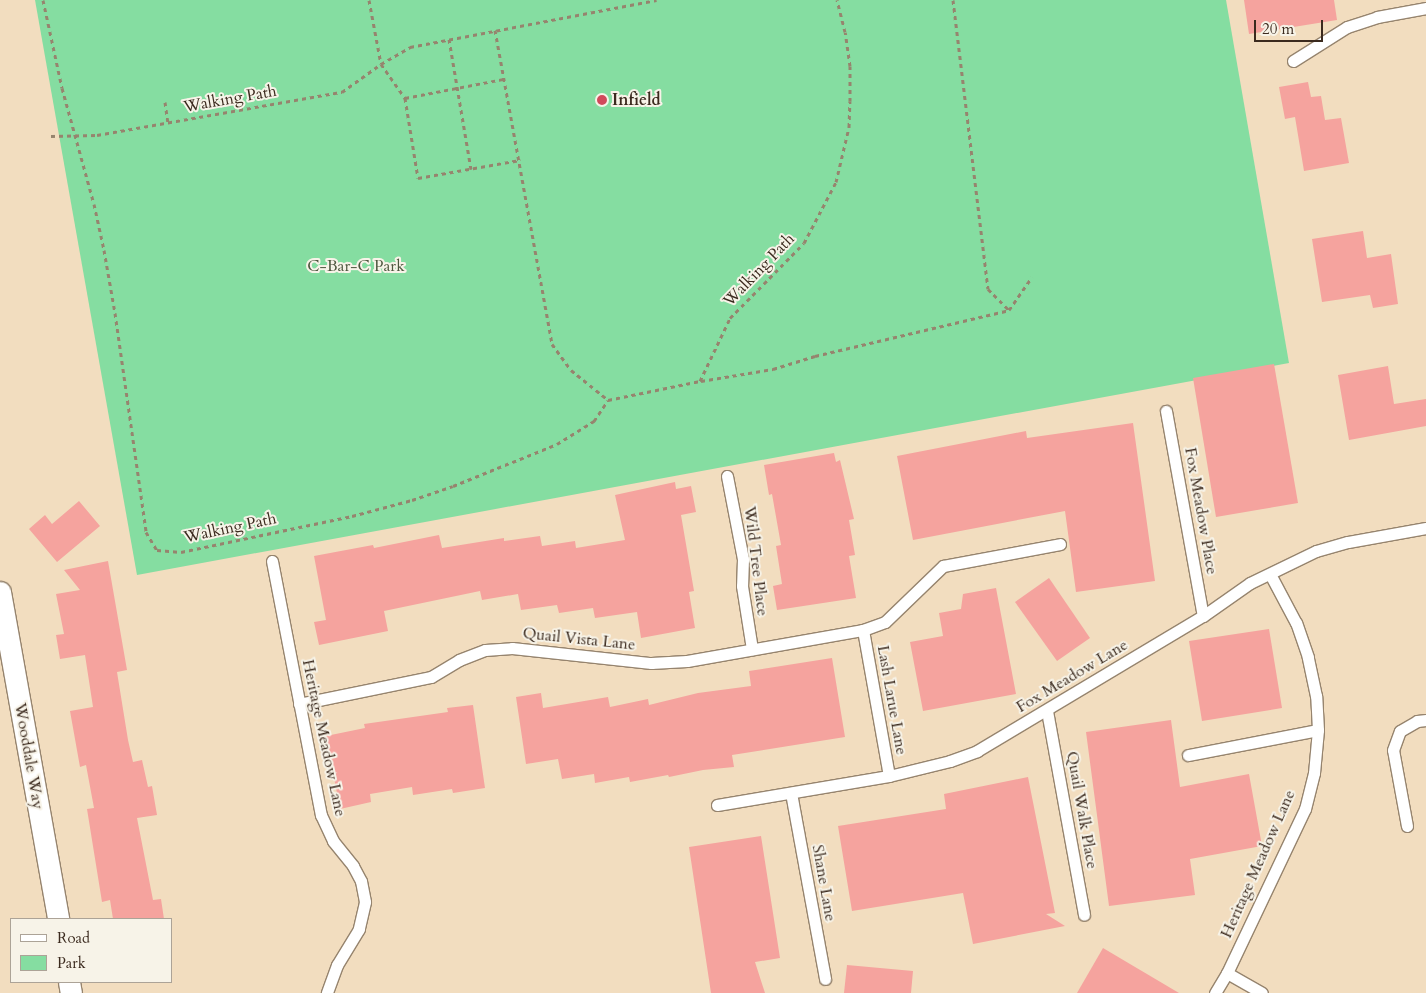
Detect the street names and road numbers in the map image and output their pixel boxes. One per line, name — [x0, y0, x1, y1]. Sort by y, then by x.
street label: Walking Path — [182, 81, 278, 117]
street label: Walking Path — [719, 229, 799, 311]
street label: Fox Meadow Place — [1180, 446, 1222, 576]
street label: Wild Tree Place — [740, 505, 772, 617]
street label: Walking Path — [182, 509, 278, 547]
street label: Quail Vista Lane — [522, 624, 636, 654]
street label: Fox Meadow Lane — [1013, 635, 1131, 717]
street label: Lash Larue Lane — [873, 644, 911, 756]
street label: Heritage Meadow Lane — [298, 658, 350, 818]
street label: Wooddale Way — [10, 701, 48, 811]
street label: Quail Walk Place — [1062, 750, 1102, 870]
street label: Heritage Meadow Lane — [1217, 787, 1299, 941]
street label: Shane Lane — [808, 843, 840, 923]

